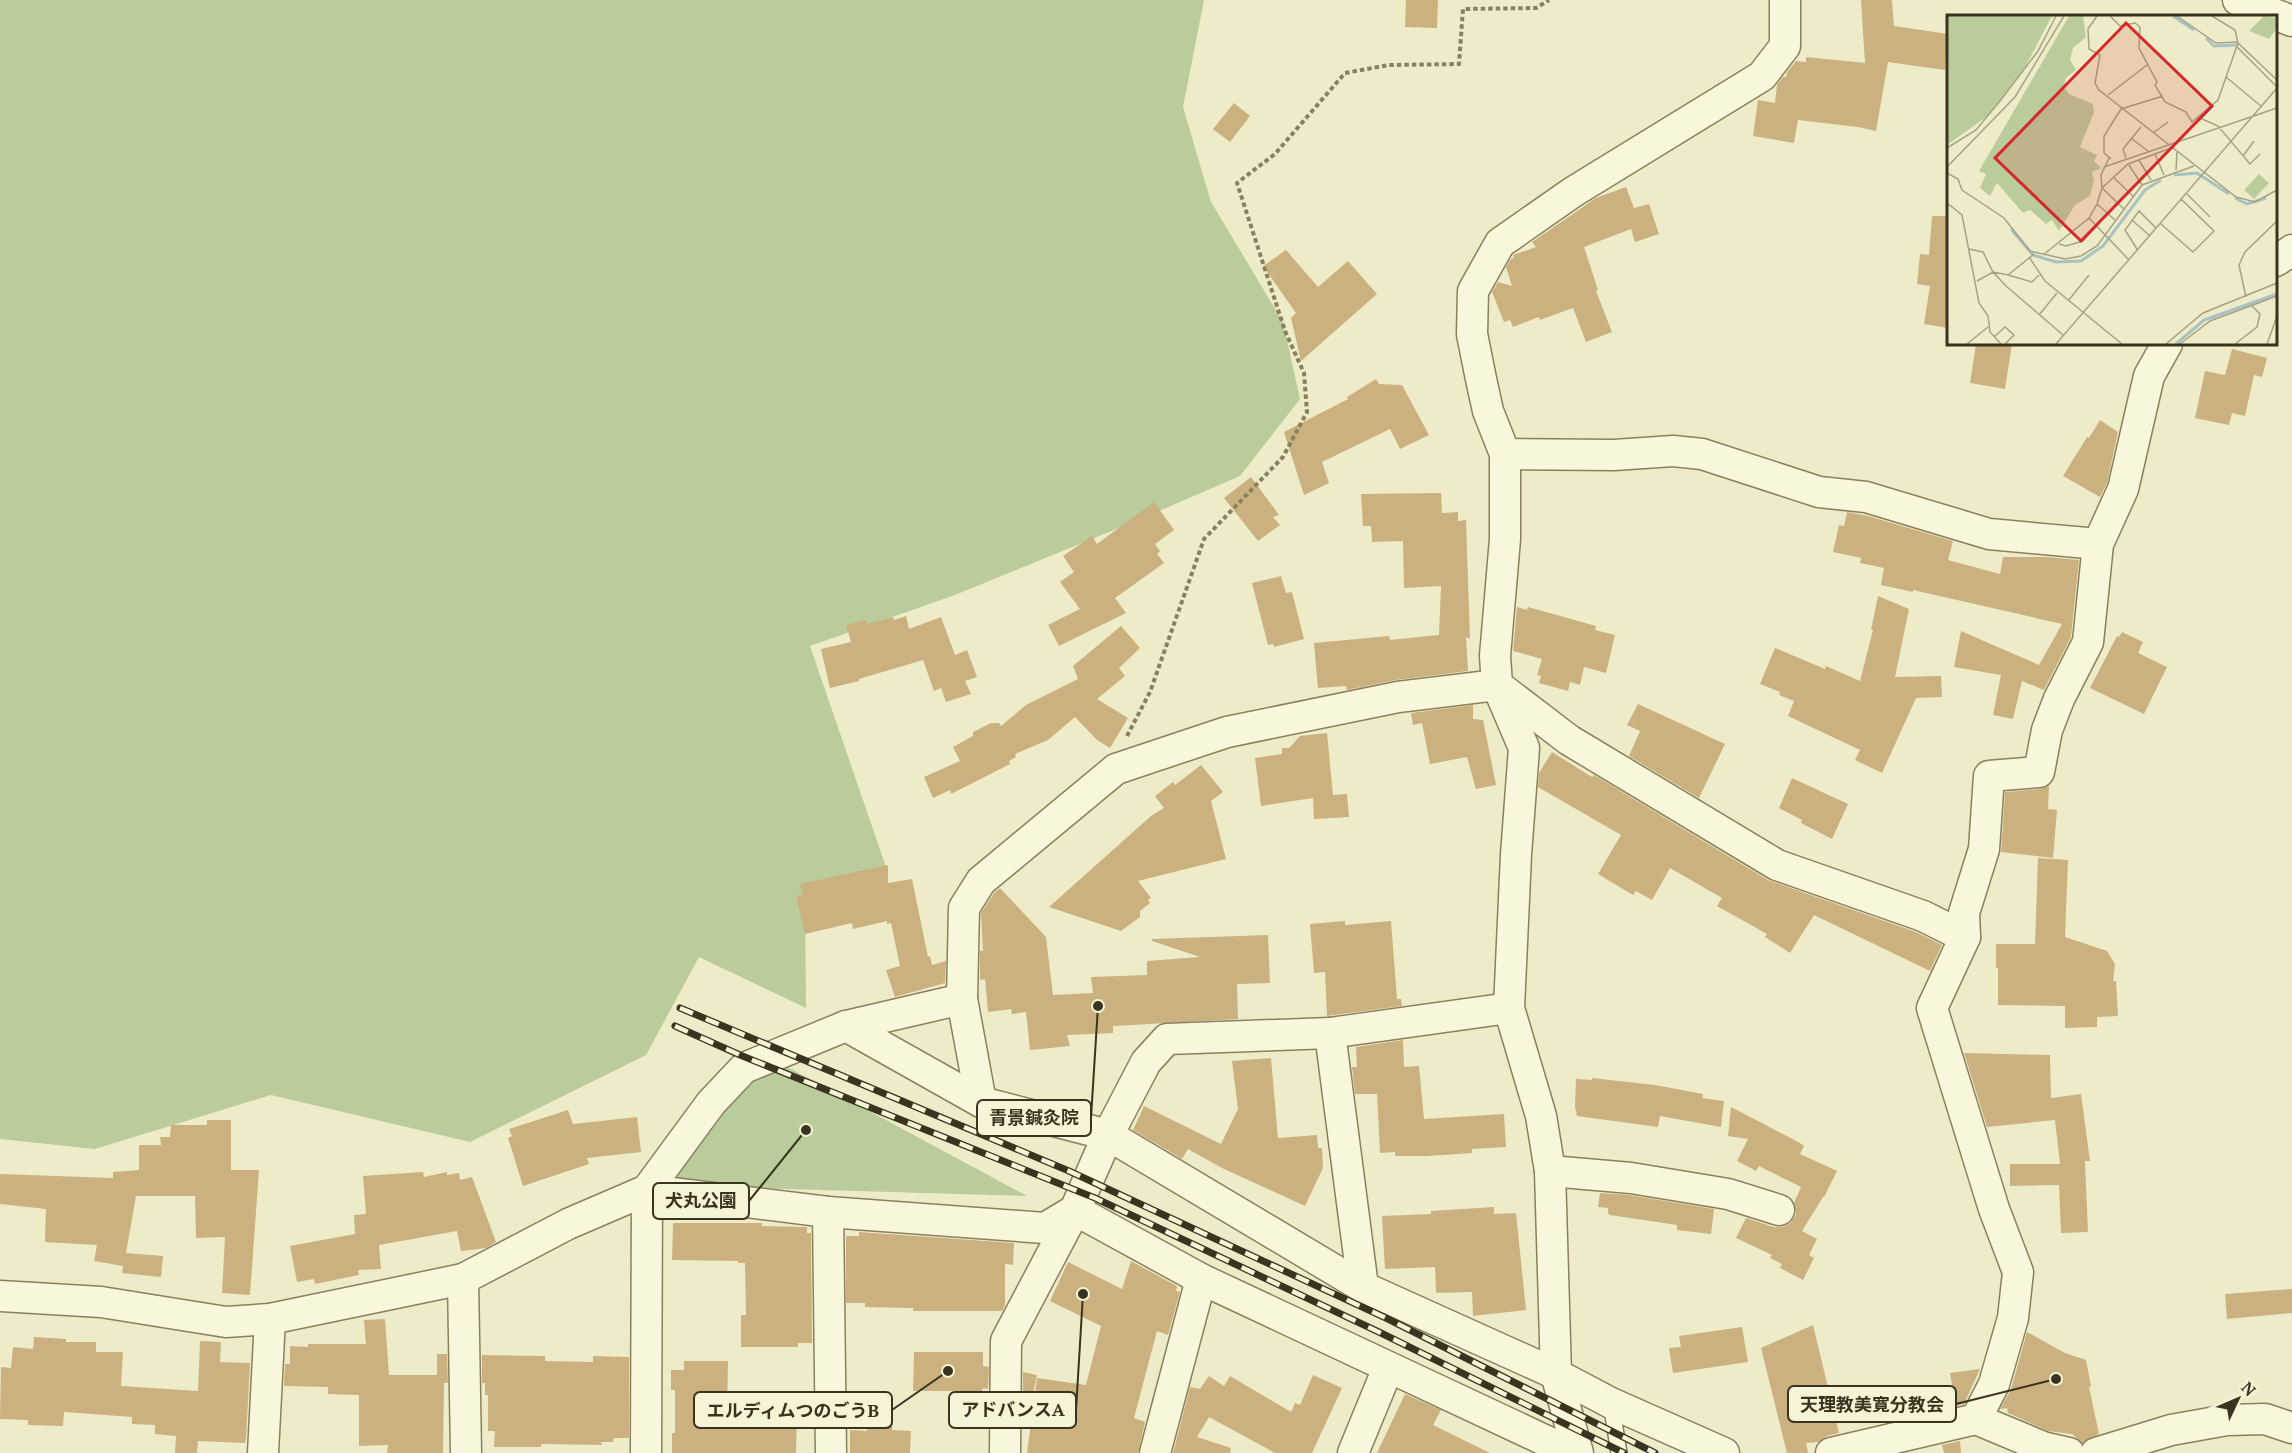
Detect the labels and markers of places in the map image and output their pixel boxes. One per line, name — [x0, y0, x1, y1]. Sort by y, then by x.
callout: 青景鍼灸院 — [977, 1100, 1091, 1136]
callout: 犬丸公園 — [653, 1183, 749, 1219]
callout: 天理教美寛分教会 — [1788, 1386, 1956, 1422]
callout: エルディムつのごうB — [694, 1392, 892, 1428]
callout: アドバンスA — [949, 1392, 1076, 1428]

